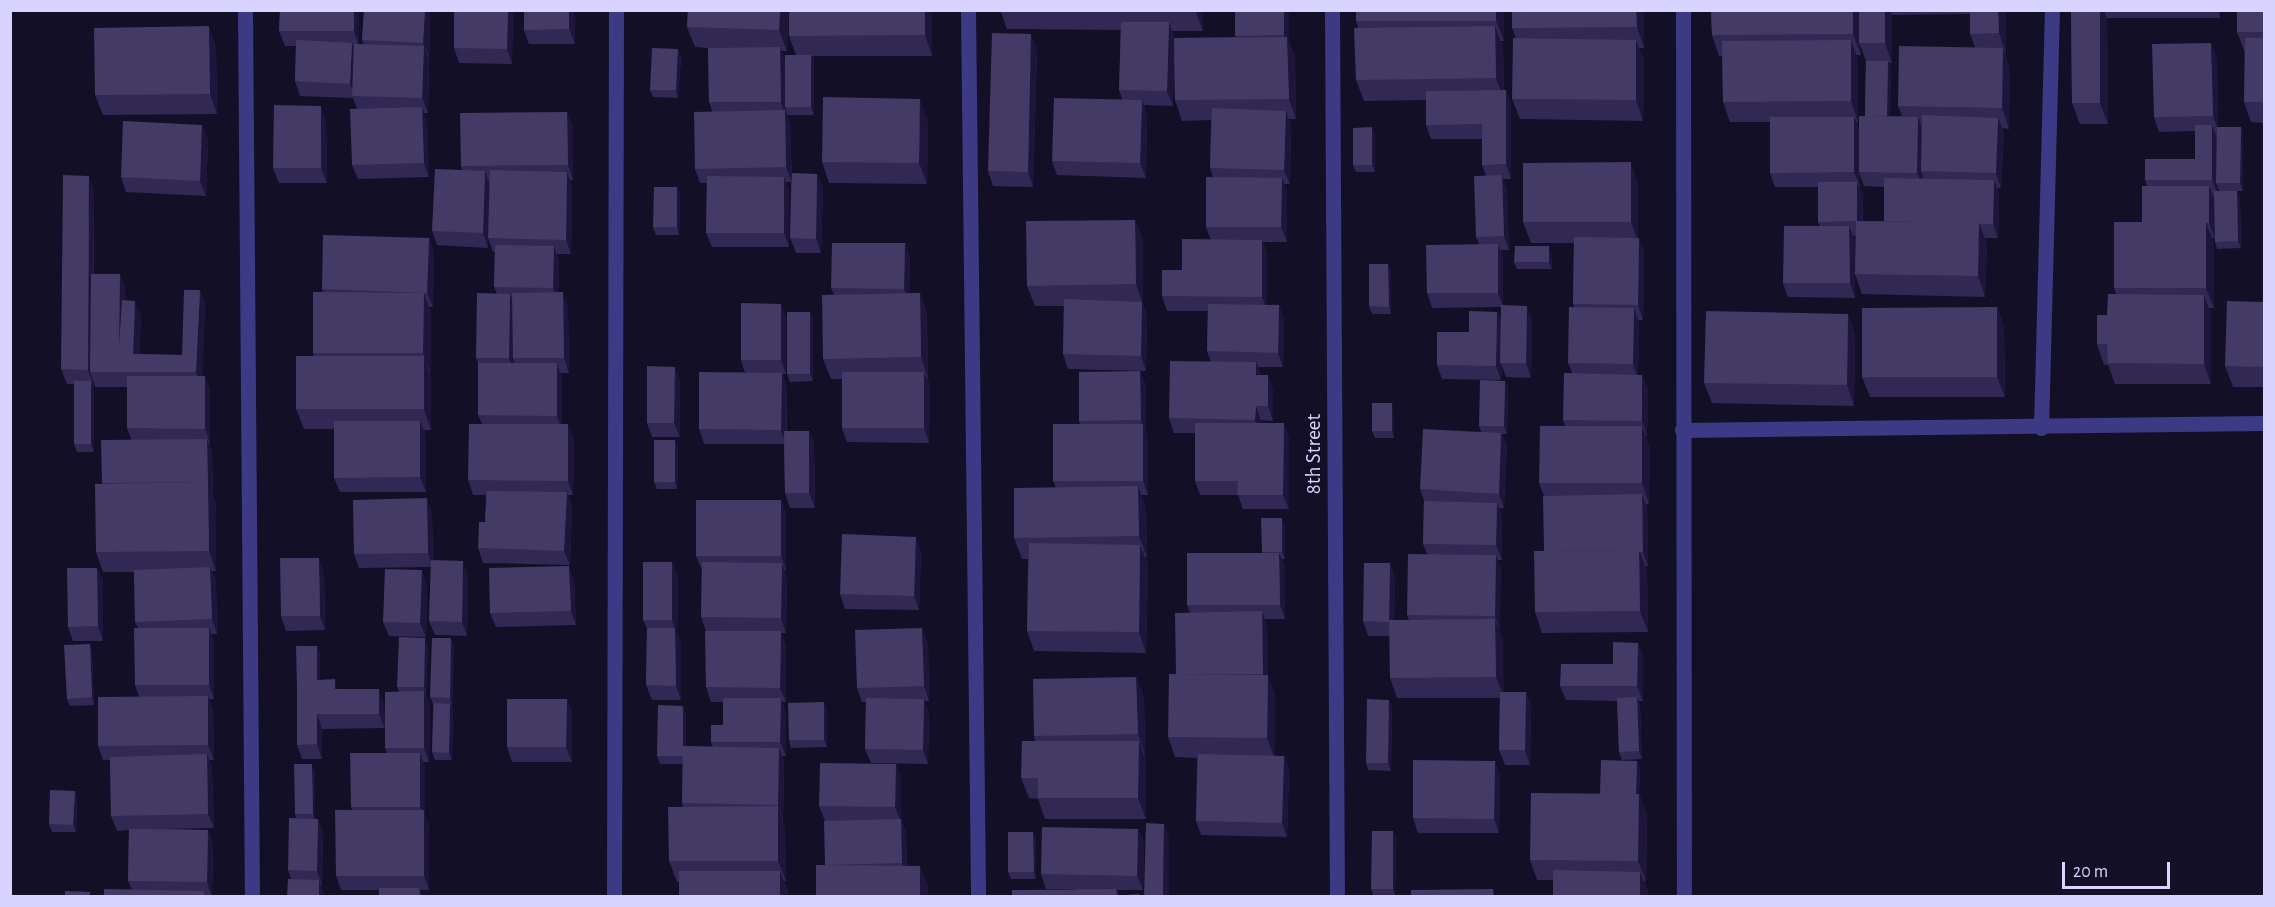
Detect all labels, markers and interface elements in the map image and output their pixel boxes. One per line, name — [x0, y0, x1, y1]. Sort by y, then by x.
street label: 8th Street — [1301, 414, 1327, 494]
scale bar — [2065, 850, 2173, 888]
text: 20 m — [2073, 863, 2108, 881]

